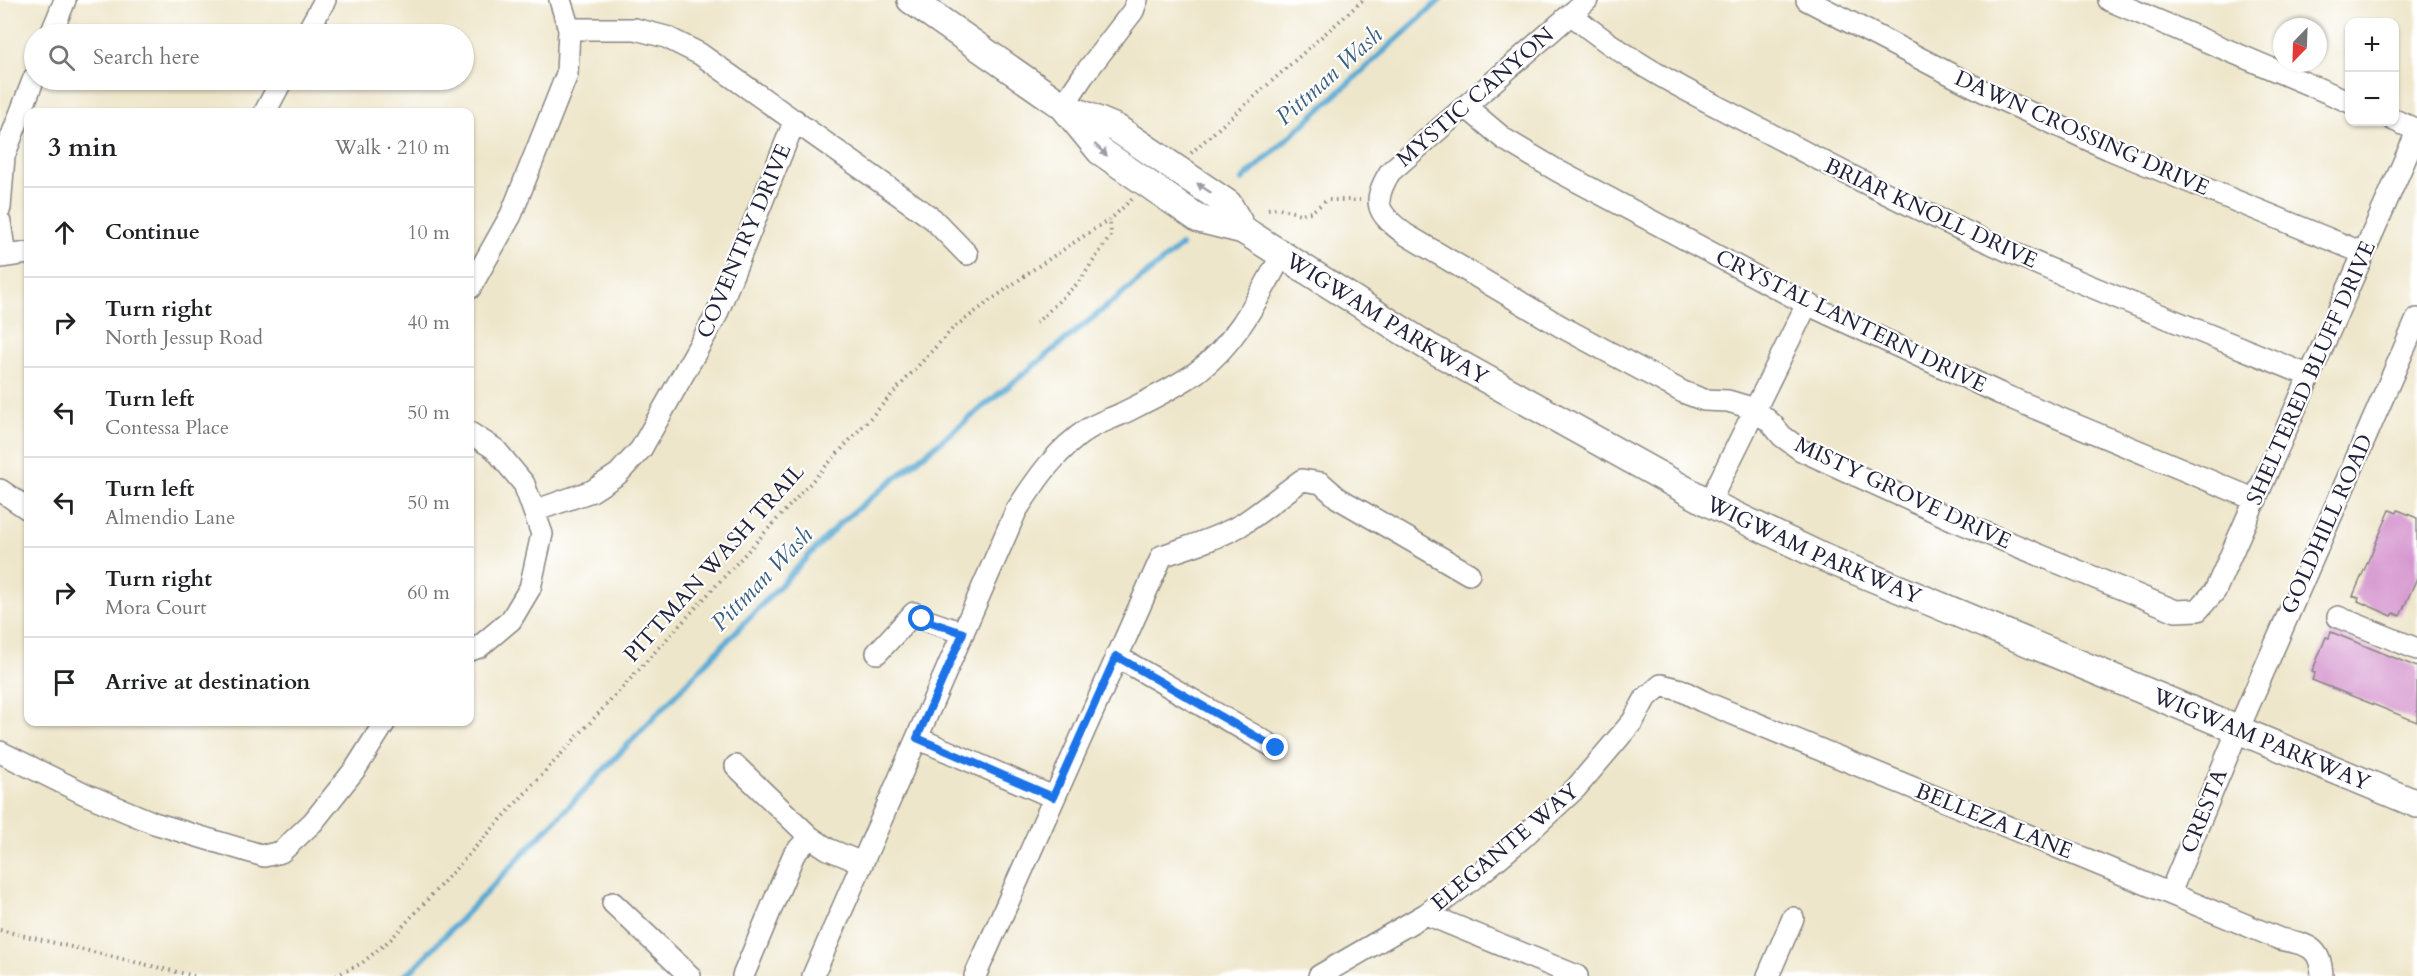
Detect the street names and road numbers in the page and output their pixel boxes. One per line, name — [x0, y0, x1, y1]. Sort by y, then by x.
street label: MYSTIC CANYON — [1390, 20, 1560, 174]
street label: DAWN CROSSING DRIVE — [1950, 63, 2214, 203]
street label: COVENTRY DRIVE — [689, 139, 799, 343]
street label: BRIAR KNOLL DRIVE — [1820, 150, 2042, 276]
street label: SHELTERED BLUFF DRIVE — [2239, 236, 2383, 510]
street label: CRYSTAL LANTERN DRIVE — [1710, 242, 1992, 400]
street label: WIGWAM PARKWAY — [1279, 245, 1494, 392]
street label: GOLDHILL ROAD — [2274, 429, 2380, 619]
street label: MISTY GROVE DRIVE — [1790, 430, 2016, 556]
street label: PITTMAN WASH TRAIL — [617, 457, 812, 669]
street label: WIGWAM PARKWAY — [1700, 488, 1926, 612]
street label: WIGWAM PARKWAY — [2147, 681, 2375, 798]
street label: CRESTA — [2174, 764, 2235, 858]
street label: ELEGANTE WAY — [1425, 776, 1586, 918]
street label: BELLEZA LANE — [1911, 776, 2077, 866]

